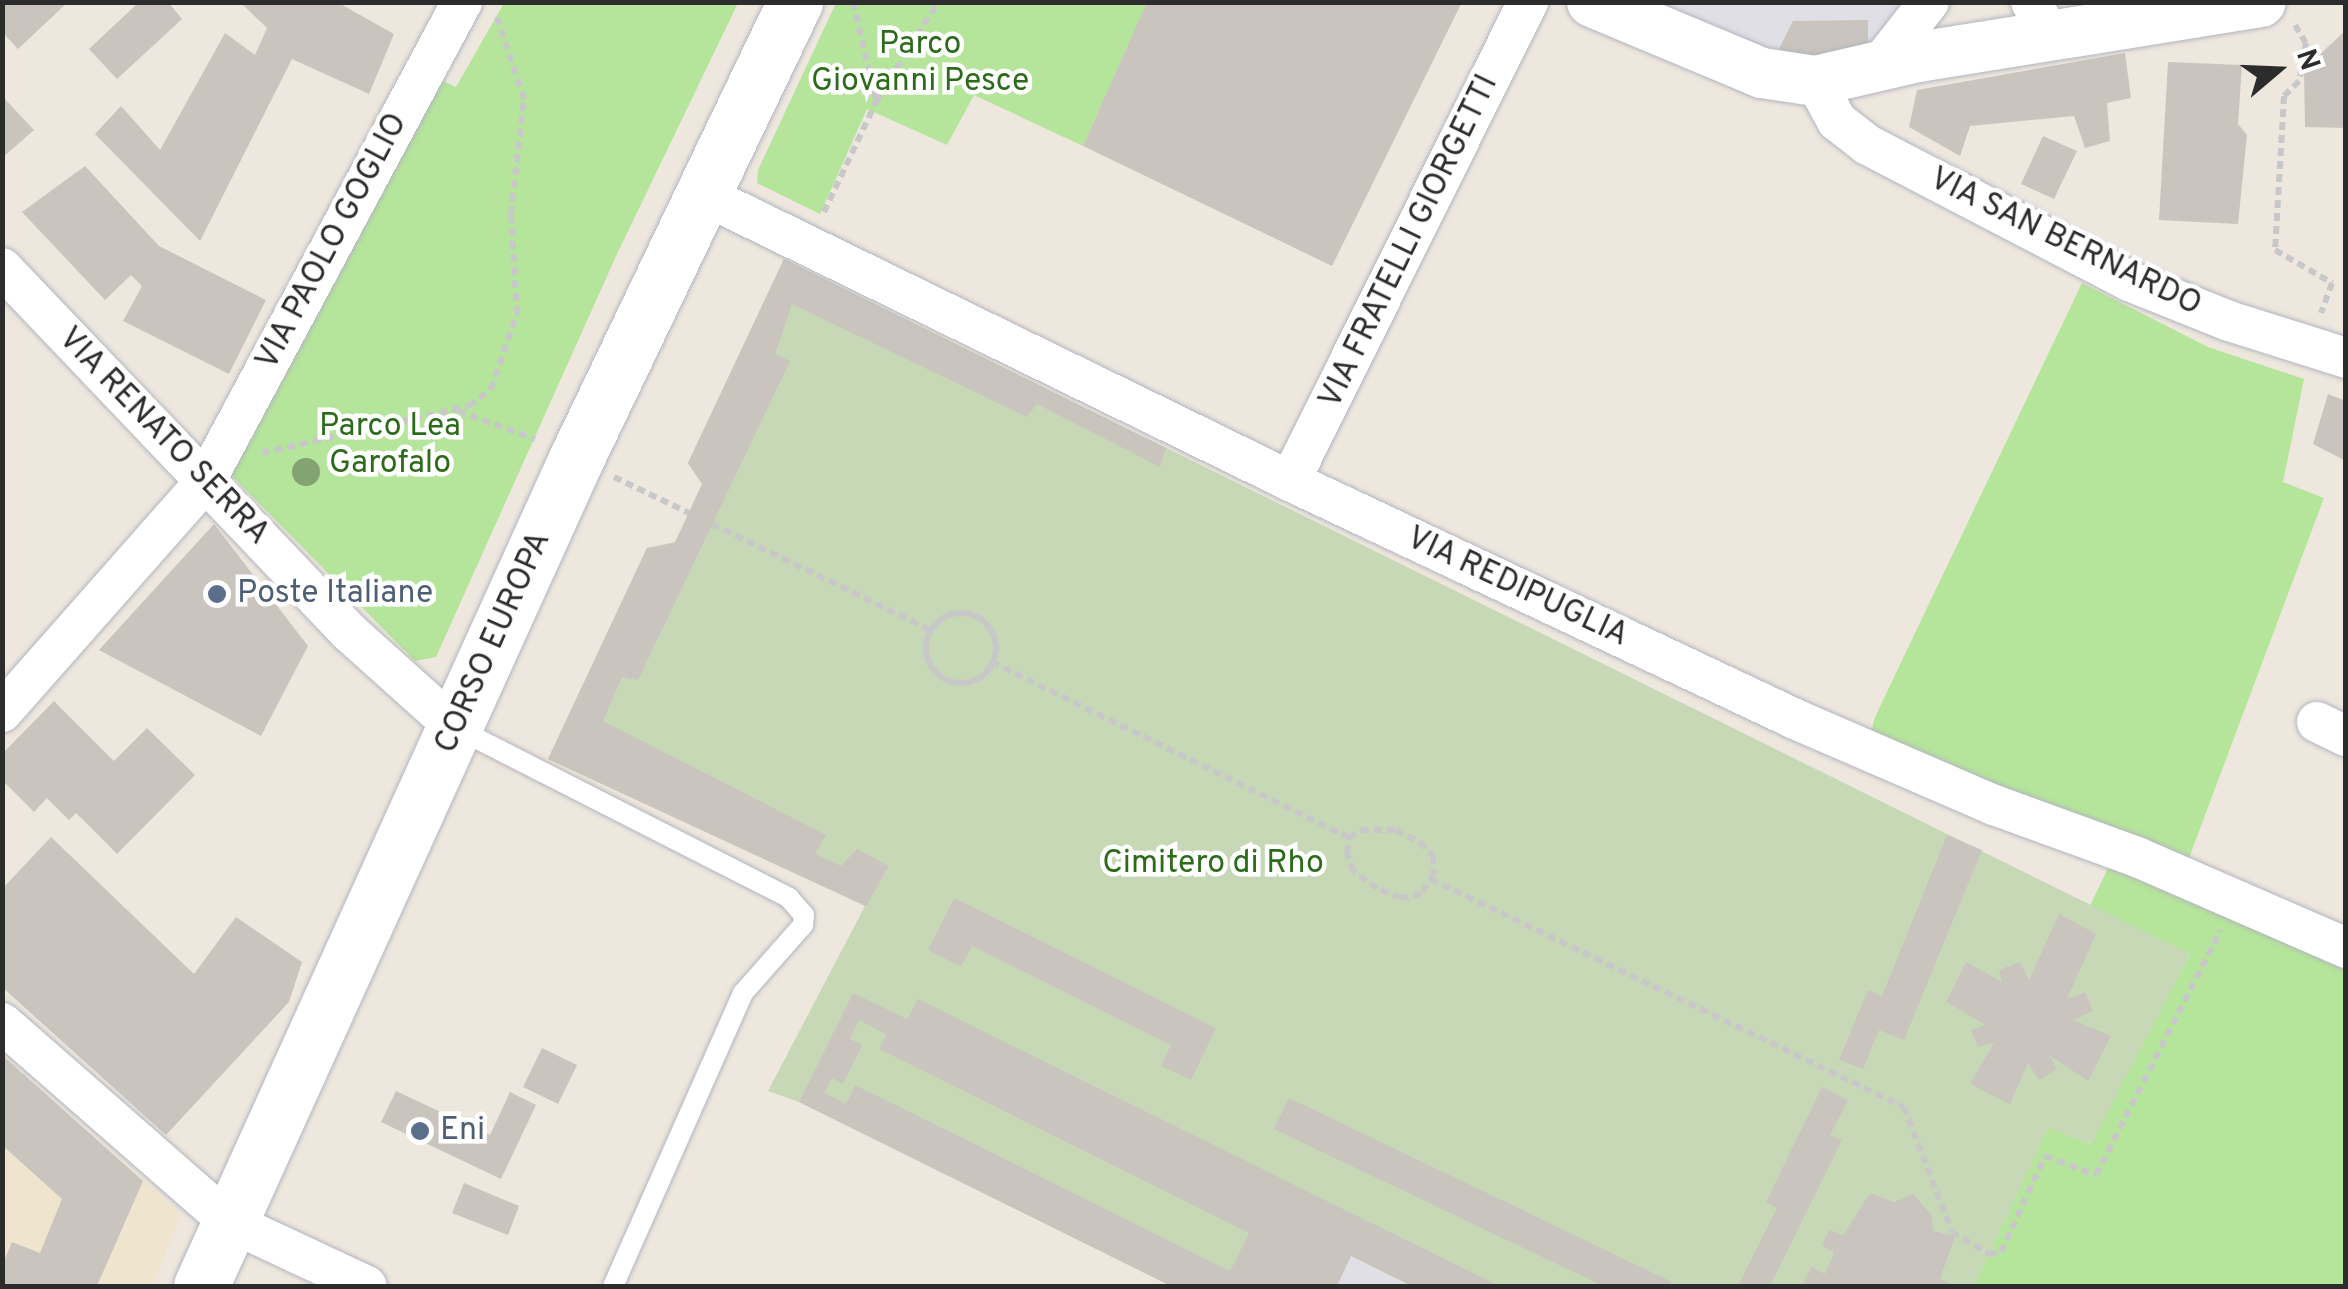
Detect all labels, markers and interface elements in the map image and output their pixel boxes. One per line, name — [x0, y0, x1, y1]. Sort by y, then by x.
north arrow — [2228, 20, 2328, 120]
park label: Parco Giovanni Pesce — [811, 27, 1029, 102]
text: N — [2286, 45, 2327, 76]
street label: VIA FRATELLI GIORGETTI — [1312, 68, 1508, 416]
street label: VIA PAOLO GOGLIO — [249, 107, 417, 377]
street label: VIA SAN BERNARDO — [1922, 160, 2208, 326]
street label: VIA RENATO SERRA — [49, 320, 277, 554]
park label: Parco Lea Garofalo — [319, 409, 461, 484]
street label: VIA REDIPUGLIA — [1400, 520, 1634, 656]
street label: CORSO EUROPA — [428, 526, 560, 760]
place label: Poste Italiane — [237, 575, 433, 613]
marker: Poste Italiane — [206, 583, 228, 605]
park label: Cimitero di Rho — [1102, 845, 1324, 883]
place label: Eni — [440, 1112, 485, 1150]
marker: Eni — [409, 1120, 431, 1142]

